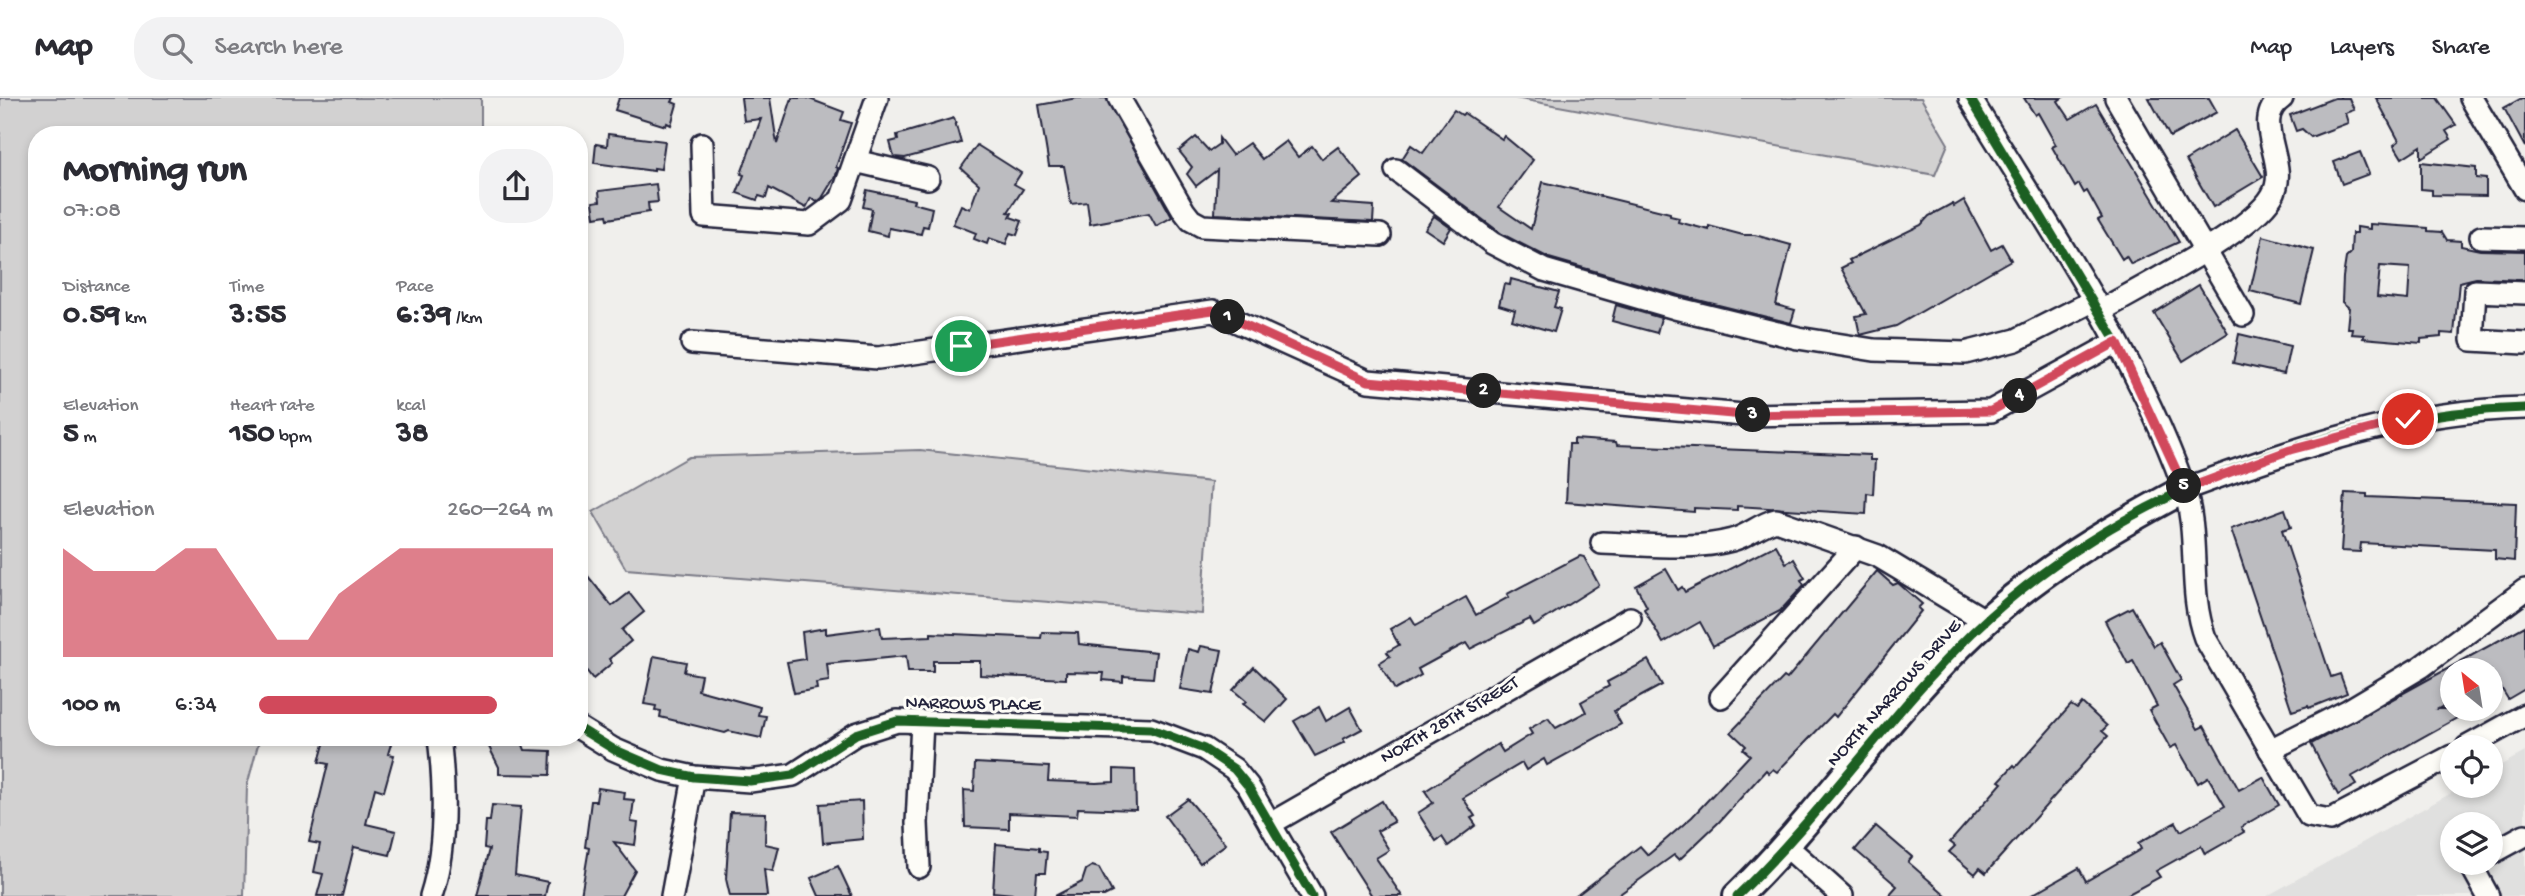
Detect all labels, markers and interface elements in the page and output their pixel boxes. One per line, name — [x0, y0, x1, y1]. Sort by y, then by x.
search box — [134, 17, 624, 80]
text: Map — [35, 29, 92, 67]
icon: search — [158, 29, 196, 67]
text: Search here — [214, 33, 343, 64]
text: Map — [2250, 34, 2292, 63]
text: Layers — [2330, 34, 2394, 63]
text: Share — [2432, 34, 2490, 63]
button: share — [479, 149, 553, 223]
text: Morning run — [63, 150, 247, 194]
text: 07:08 — [63, 198, 121, 225]
text: Distance — [63, 276, 130, 299]
text: Time — [230, 276, 264, 299]
text: Pace — [396, 276, 434, 299]
text: 0.59 — [63, 299, 120, 334]
text: 3:55 — [230, 299, 286, 334]
text: 6:39 — [396, 299, 452, 334]
pin: 1 — [1210, 300, 1246, 334]
text: 1 — [1224, 305, 1231, 328]
text: km — [120, 307, 147, 330]
text: /km — [452, 307, 483, 330]
pin — [931, 316, 991, 376]
icon: arrive — [942, 327, 980, 365]
pin: 2 — [1466, 374, 1502, 408]
pin: 4 — [2002, 378, 2038, 414]
text: 2 — [1479, 379, 1488, 402]
text: 4 — [2015, 384, 2024, 407]
pin — [2378, 389, 2438, 449]
text: Elevation — [63, 395, 139, 418]
text: Heart rate — [230, 395, 315, 418]
text: kcal — [396, 395, 426, 418]
pin: 3 — [1736, 398, 1770, 432]
icon: check — [2389, 400, 2427, 438]
text: 3 — [1748, 403, 1757, 426]
text: 5 — [63, 418, 79, 453]
text: 150 — [230, 418, 275, 453]
text: 38 — [396, 418, 428, 453]
text: m — [79, 426, 97, 449]
text: bpm — [275, 426, 312, 449]
pin: 5 — [2166, 468, 2202, 504]
text: 5 — [2179, 474, 2189, 497]
text: Elevation — [63, 497, 154, 524]
text: 260–264 m — [447, 497, 553, 524]
street label: NORTH NARROWS DRIVE — [1823, 615, 1968, 772]
north arrow — [2440, 658, 2502, 721]
map controls — [2440, 658, 2503, 875]
street label: NORTH 28TH STREET — [1377, 672, 1524, 770]
text: 100 m — [63, 692, 120, 719]
text: 6:34 — [175, 692, 217, 719]
street label: NARROWS PLACE — [905, 692, 1042, 718]
button: locate — [2440, 735, 2503, 798]
button: layers — [2440, 812, 2503, 875]

